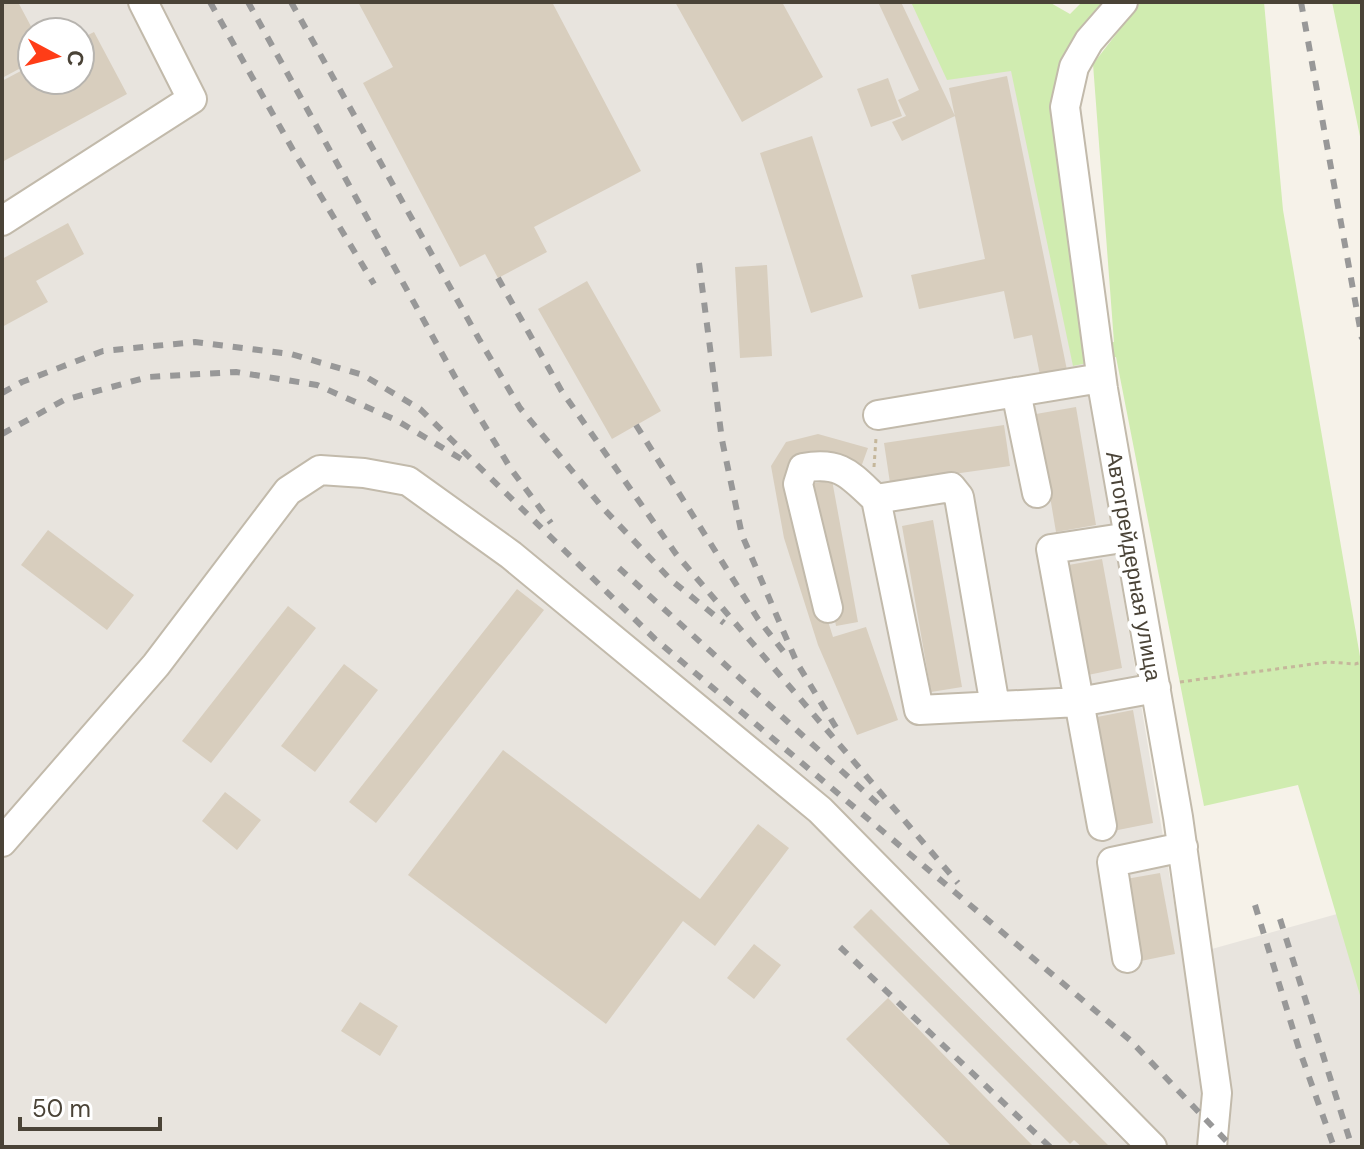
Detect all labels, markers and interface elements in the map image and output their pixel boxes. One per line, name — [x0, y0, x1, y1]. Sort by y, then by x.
north arrow — [16, 16, 96, 96]
text: С — [60, 49, 91, 68]
street label: Автогрейдерная улица — [1099, 449, 1168, 684]
scale bar — [20, 1081, 160, 1131]
text: 50 m — [32, 1093, 91, 1124]

